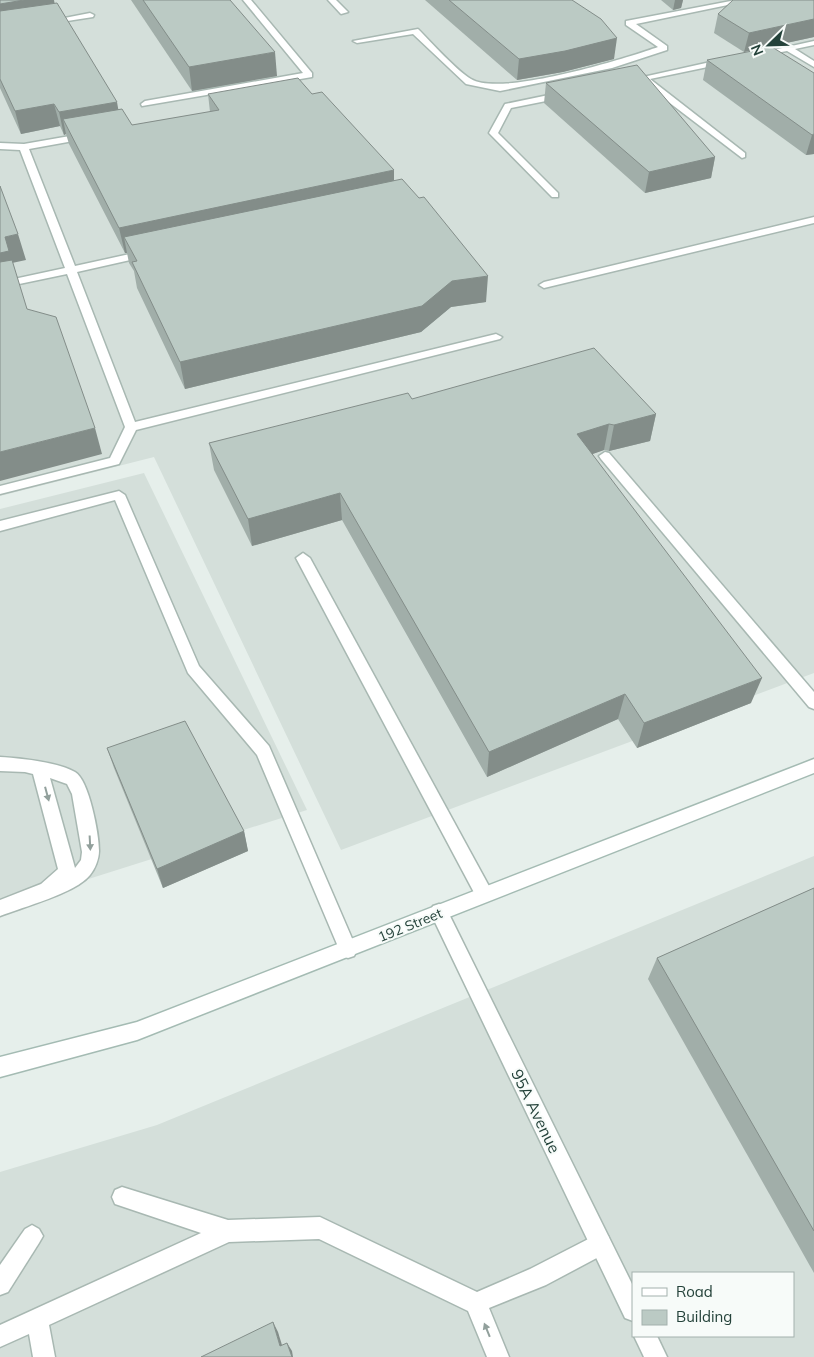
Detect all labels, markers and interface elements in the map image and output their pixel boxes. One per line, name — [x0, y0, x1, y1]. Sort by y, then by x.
north arrow — [744, 20, 794, 70]
text: N — [747, 42, 767, 58]
one-way arrow — [43, 787, 51, 802]
one-way arrow — [87, 836, 95, 852]
street label: 192 Street — [375, 904, 445, 946]
street label: 95A Avenue — [507, 1066, 565, 1156]
legend — [632, 1272, 794, 1337]
text: Road — [676, 1282, 713, 1301]
text: Building — [676, 1307, 732, 1326]
one-way arrow — [483, 1322, 491, 1337]

